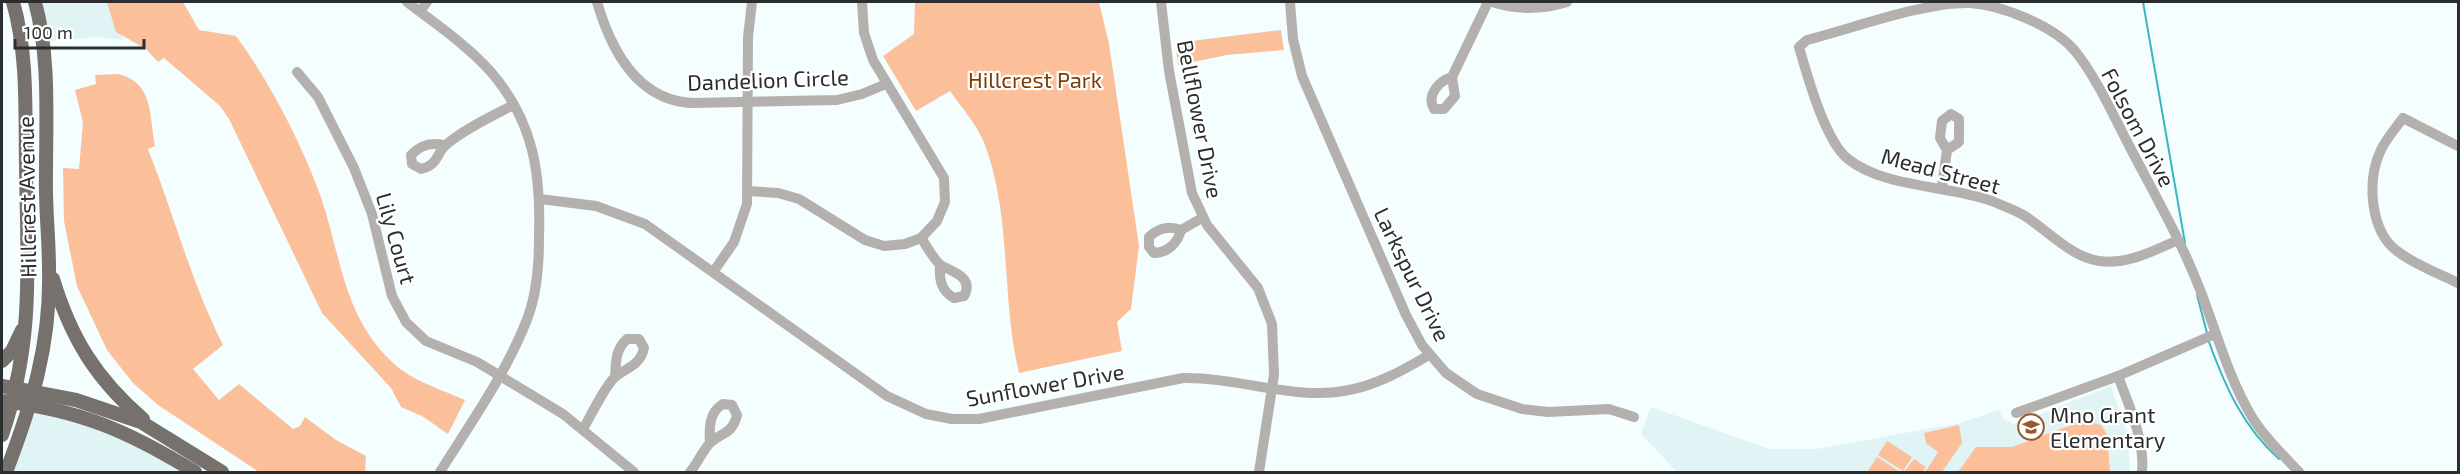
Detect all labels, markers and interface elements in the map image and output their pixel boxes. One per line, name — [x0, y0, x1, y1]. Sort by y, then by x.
scale bar — [15, 12, 144, 50]
text: 100 m — [24, 21, 73, 43]
street label: Bellflower Drive — [1173, 38, 1229, 200]
street label: Dandelion Circle — [687, 63, 849, 95]
street label: Folsom Drive — [2097, 63, 2181, 191]
park label: Hillcrest Park — [968, 66, 1102, 92]
street label: Hillcrest Avenue — [12, 116, 40, 278]
street label: Mead Street — [1879, 142, 2003, 198]
street label: Lily Court — [372, 189, 422, 287]
street label: Larkspur Drive — [1369, 203, 1457, 345]
street label: Sunflower Drive — [964, 357, 1126, 411]
place label: Mno Grant Elementary — [2050, 401, 2166, 452]
school or university icon: Mno Grant Elementary — [2016, 412, 2046, 442]

